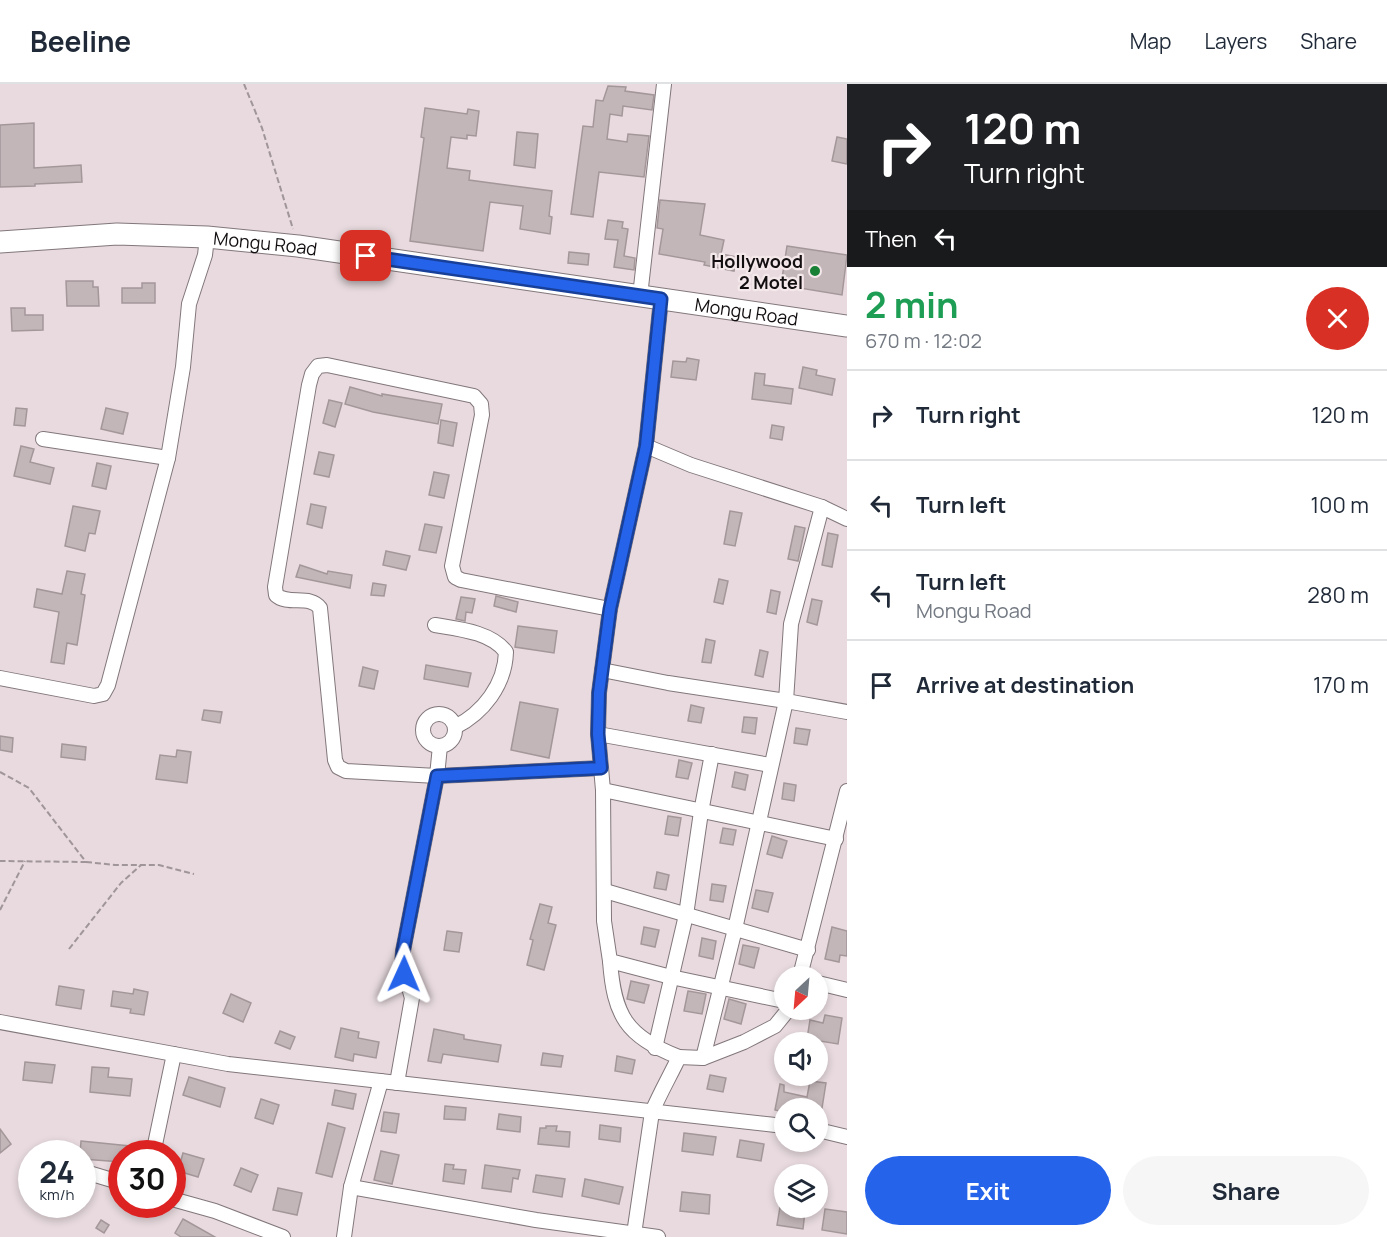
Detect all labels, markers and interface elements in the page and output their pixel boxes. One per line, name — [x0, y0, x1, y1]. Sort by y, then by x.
text: Beeline — [30, 22, 131, 60]
text: Map — [1130, 27, 1171, 55]
text: Layers — [1204, 27, 1267, 55]
text: Share — [1300, 27, 1357, 55]
text: 120 m — [964, 99, 1081, 157]
icon: right — [865, 108, 943, 186]
text: Turn right — [964, 154, 1085, 191]
icon: left — [929, 222, 962, 255]
text: Then — [865, 224, 917, 254]
street label: Mongu Road — [212, 226, 319, 261]
pin — [340, 230, 391, 281]
icon: arrive — [349, 239, 382, 272]
place label: Hollywood 2 Motel — [711, 249, 803, 294]
marker: Hollywood 2 Motel — [808, 264, 822, 278]
text: 2 min — [865, 280, 959, 329]
button: close — [1306, 287, 1369, 350]
street label: Mongu Road — [693, 292, 800, 331]
text: 670 m · 12:02 — [865, 327, 982, 354]
icon: right — [865, 399, 898, 432]
text: Turn right — [916, 400, 1021, 430]
text: 120 m — [1311, 400, 1369, 430]
icon: left — [865, 489, 898, 522]
text: Turn left — [916, 490, 1006, 520]
text: 100 m — [1311, 490, 1369, 520]
text: Turn left — [916, 567, 1006, 597]
icon: left — [865, 579, 898, 612]
text: 280 m — [1307, 580, 1369, 610]
text: Mongu Road — [916, 597, 1032, 624]
icon: arrive — [865, 669, 898, 702]
text: Arrive at destination — [916, 670, 1134, 700]
text: 170 m — [1313, 670, 1369, 700]
position arrow — [372, 942, 436, 1006]
north arrow — [774, 966, 828, 1020]
map controls — [774, 966, 828, 1218]
button: sound — [774, 1032, 828, 1086]
button: search — [774, 1098, 828, 1152]
speed limit sign: 30 — [108, 1140, 186, 1218]
text: 24 — [39, 1151, 75, 1192]
button: Exit — [865, 1156, 1111, 1225]
button: Share — [1123, 1156, 1369, 1225]
button: layers — [774, 1164, 828, 1218]
text: km/h — [40, 1184, 74, 1205]

